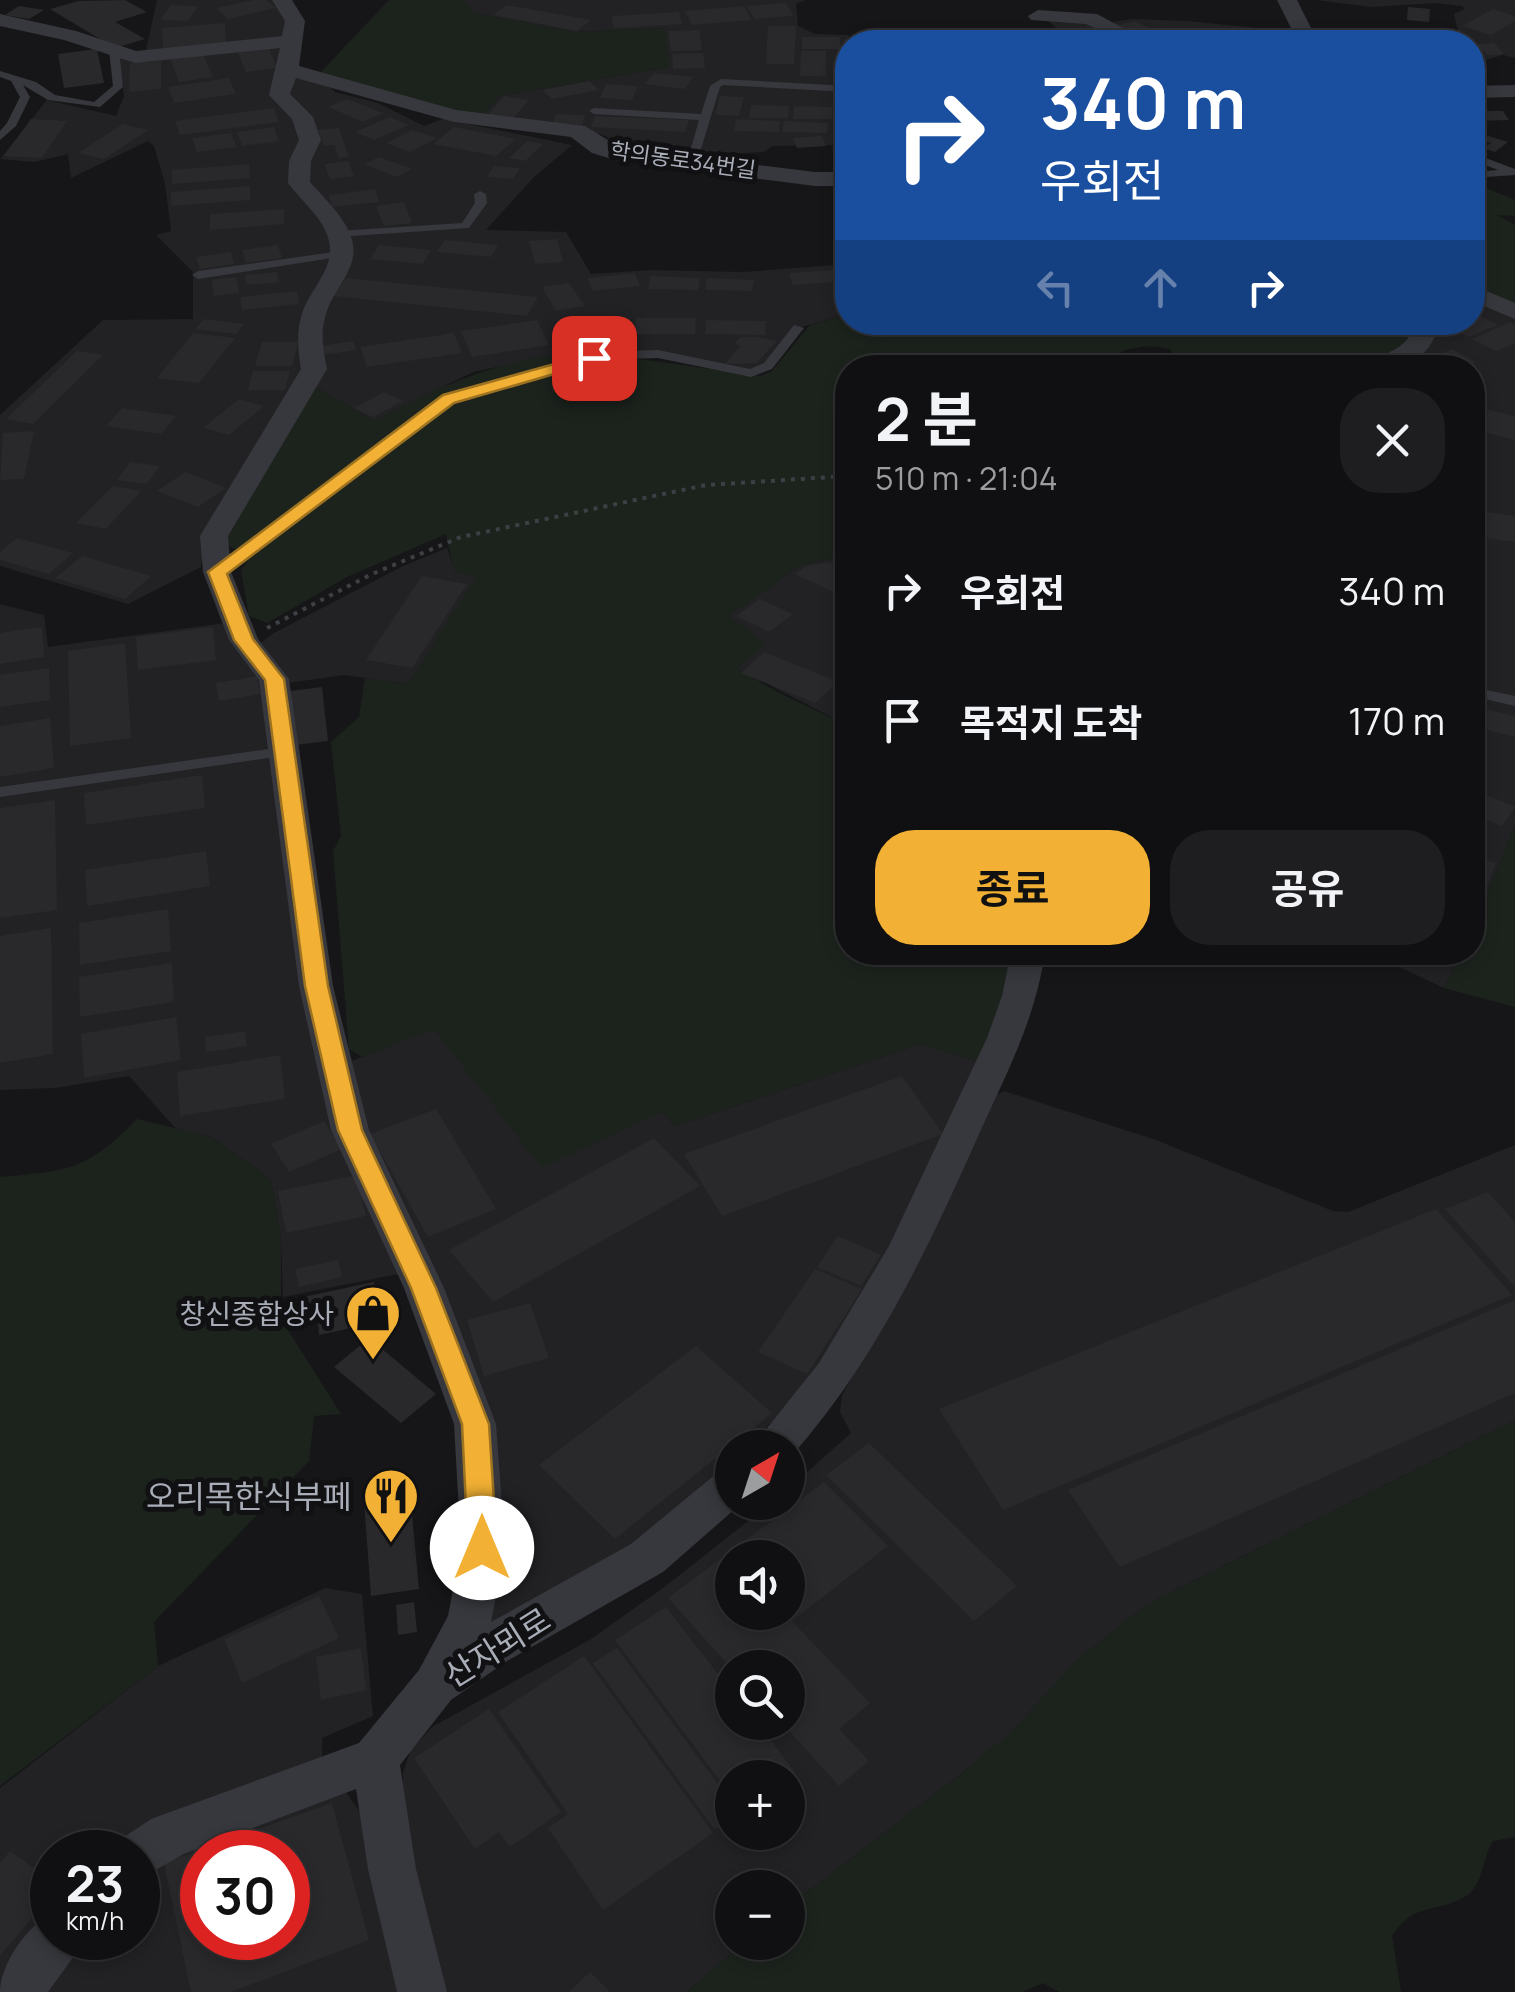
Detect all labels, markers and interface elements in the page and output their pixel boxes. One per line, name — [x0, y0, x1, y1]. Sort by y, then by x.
text: 340 m — [1040, 54, 1246, 150]
icon: right — [875, 70, 1005, 200]
street label: 학의동로34번길 — [608, 135, 758, 185]
text: 우회전 — [1040, 149, 1164, 211]
icon: left — [1028, 260, 1083, 315]
icon: ahead — [1133, 260, 1188, 315]
icon: right — [1238, 260, 1293, 315]
pin — [552, 316, 637, 401]
icon: arrive — [567, 331, 622, 386]
text: 2 분 — [875, 377, 978, 459]
button: close — [1340, 388, 1445, 493]
text: 510 m · 21:04 — [875, 456, 1058, 500]
icon: right — [875, 563, 930, 618]
text: 340 m — [1339, 564, 1445, 616]
text: 우회전 — [960, 566, 1065, 618]
icon: arrive — [875, 693, 930, 748]
text: 170 m — [1348, 694, 1445, 746]
text: 목적지 도착 — [960, 696, 1142, 748]
button: 종료 — [875, 830, 1150, 945]
button: 공유 — [1170, 830, 1445, 945]
shop icon: 창신종합상사 — [343, 1283, 403, 1362]
place label: 창신종합상사 — [179, 1294, 334, 1332]
north arrow — [715, 1430, 805, 1520]
map controls — [715, 1430, 805, 1960]
restaurant icon: 오리목한식부페 — [361, 1466, 421, 1545]
place label: 오리목한식부페 — [146, 1474, 352, 1518]
position arrow — [430, 1496, 534, 1600]
button: sound — [715, 1540, 805, 1630]
street label: 산자뫼로 — [435, 1597, 559, 1697]
button: search — [715, 1650, 805, 1740]
button: + — [715, 1760, 805, 1850]
speed limit sign: 30 — [180, 1830, 310, 1960]
text: 23 — [66, 1849, 124, 1917]
button: − — [715, 1870, 805, 1960]
text: km/h — [66, 1903, 124, 1938]

